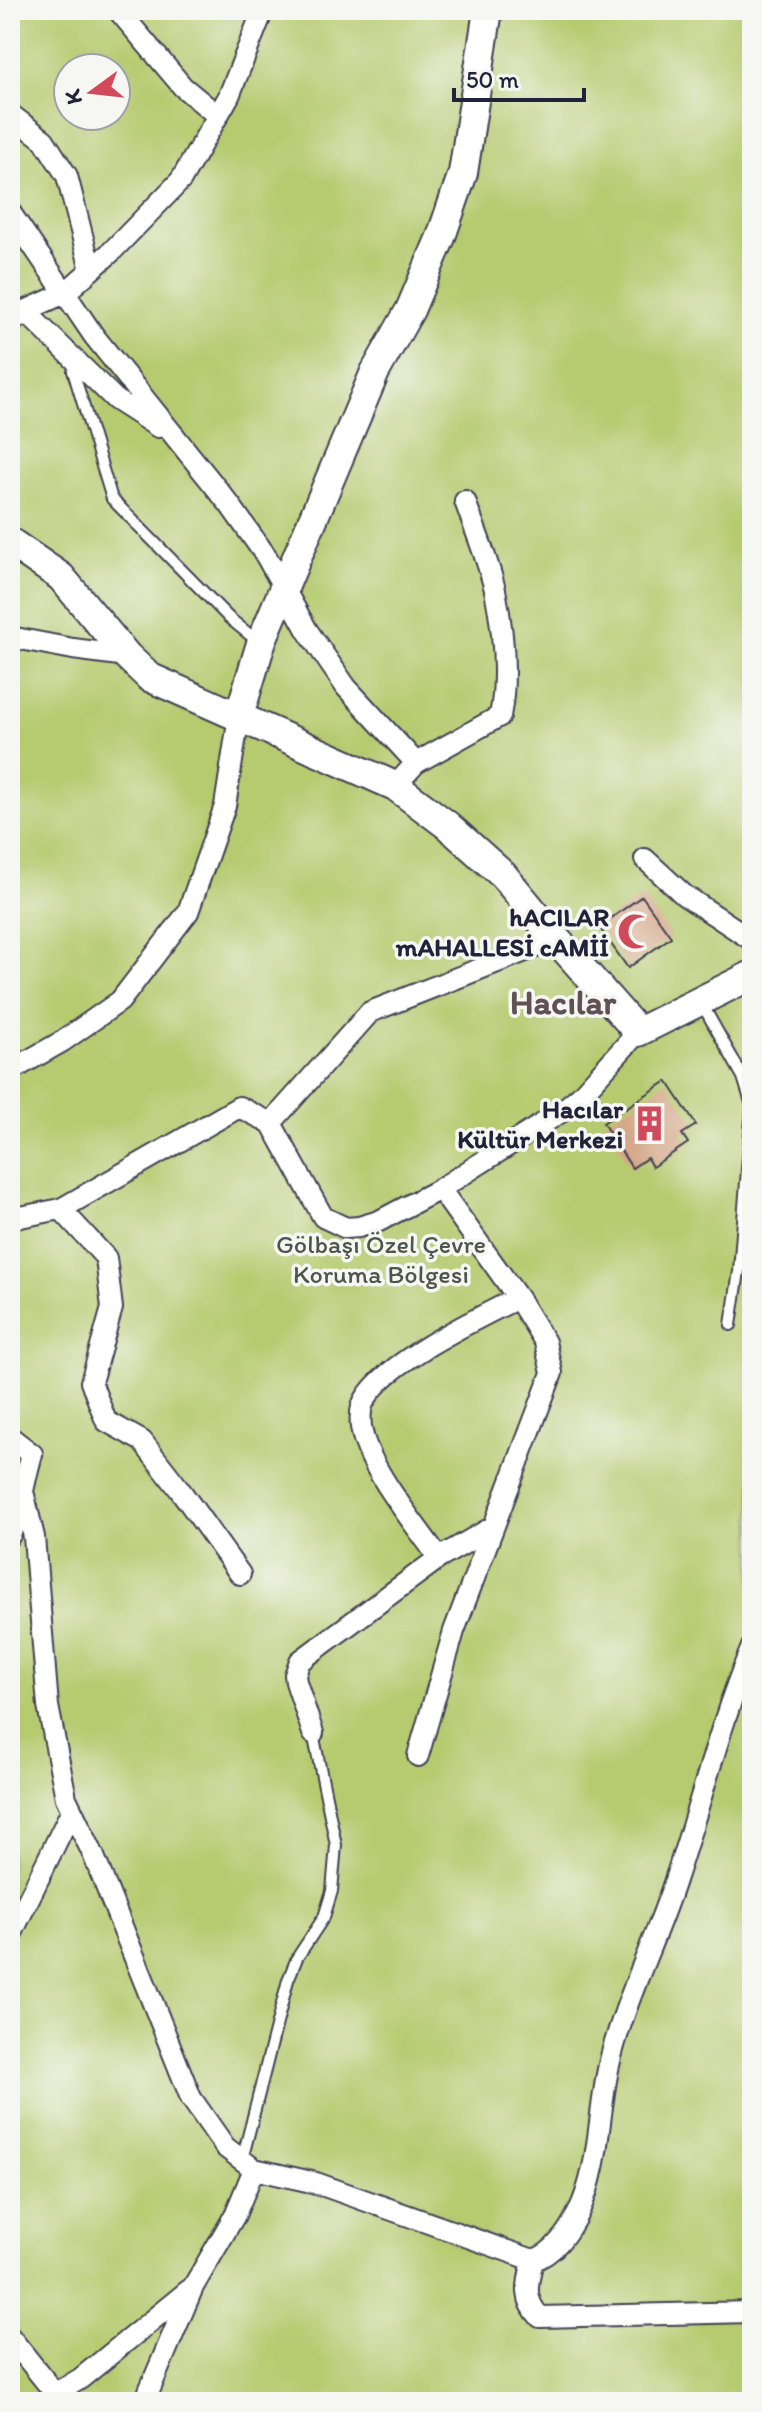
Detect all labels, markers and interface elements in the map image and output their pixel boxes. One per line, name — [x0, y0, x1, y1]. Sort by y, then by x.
north arrow — [52, 52, 132, 132]
scale bar — [454, 52, 584, 102]
text: 50 m — [466, 65, 519, 94]
text: K — [58, 86, 88, 107]
place label: hACILAR mAHALLESİ cAMİİ — [395, 901, 609, 963]
mosque icon: hACILAR mAHALLESİ cAMİİ — [616, 913, 654, 951]
district label: Hacılar — [510, 982, 617, 1023]
place label: Hacılar Kültür Merkezi — [457, 1093, 624, 1155]
building icon: Hacılar Kültür Merkezi — [630, 1105, 668, 1143]
park label: Gölbaşı Özel Çevre Koruma Bölgesi — [276, 1228, 486, 1290]

